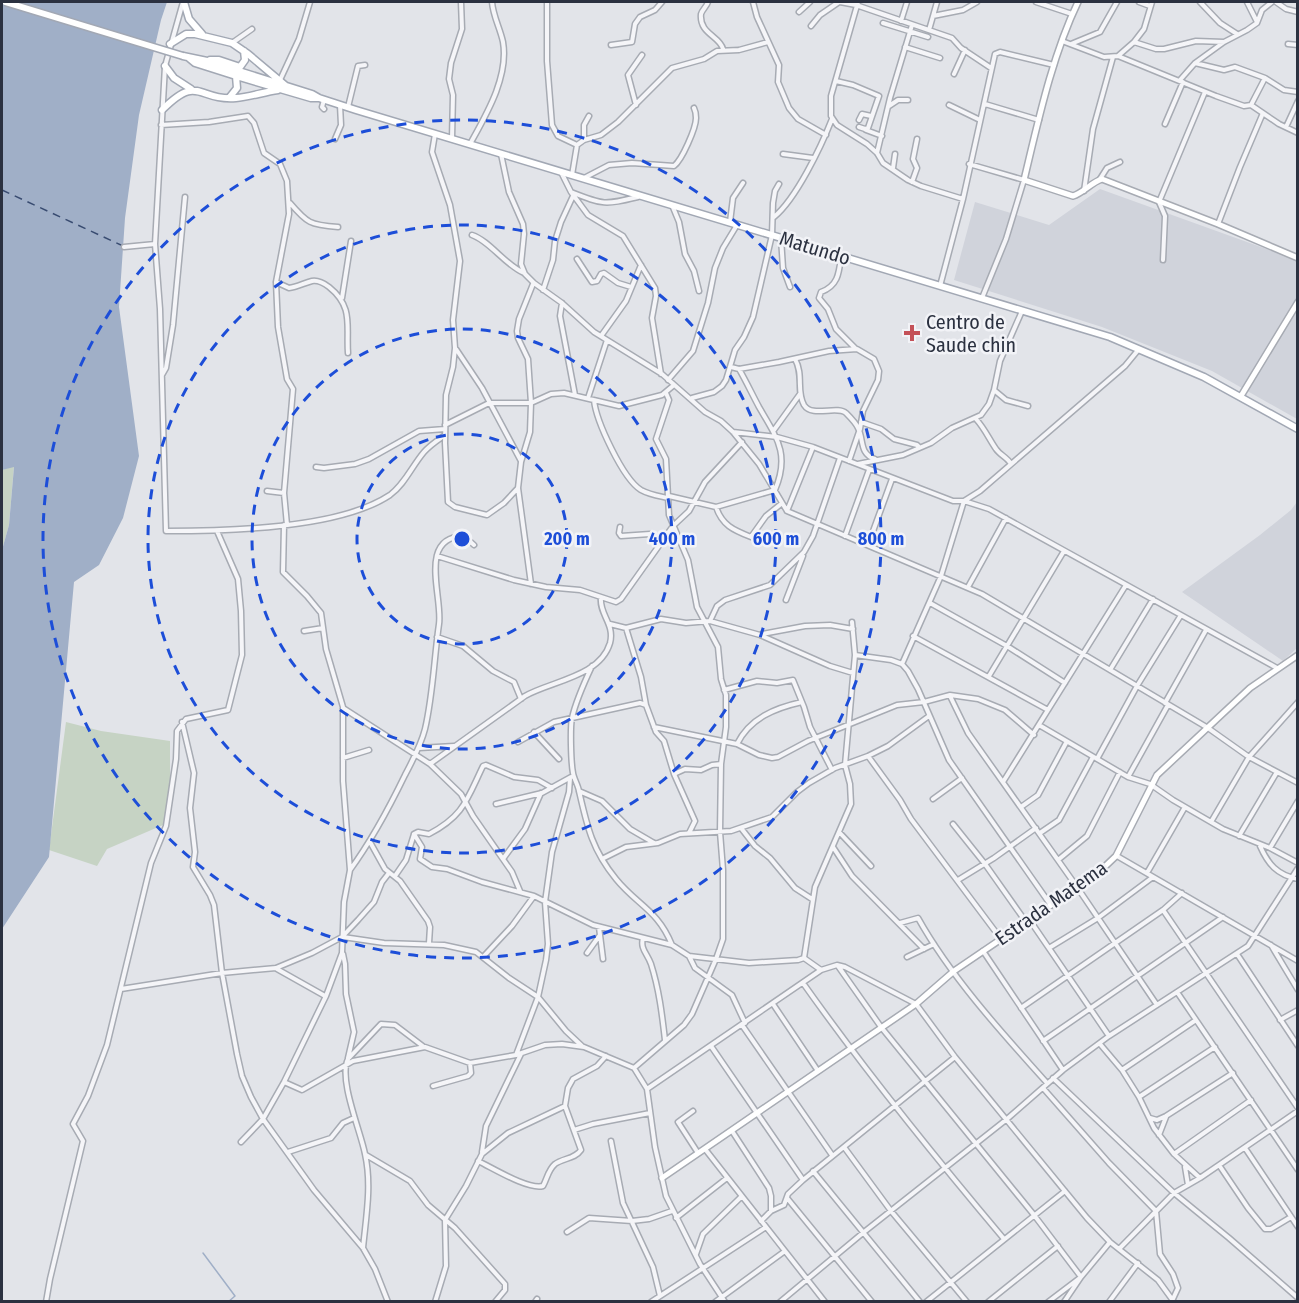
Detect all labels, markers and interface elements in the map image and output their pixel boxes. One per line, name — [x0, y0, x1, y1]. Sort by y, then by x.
street label: Matundo — [777, 226, 853, 270]
place label: Centro de Saude chin — [926, 310, 1016, 357]
marker: Centro de Saude chin — [903, 324, 921, 342]
text: 200 m — [543, 528, 590, 550]
text: 400 m — [649, 528, 695, 550]
text: 600 m — [753, 528, 799, 550]
text: 800 m — [858, 528, 904, 550]
centre of rings — [452, 529, 472, 549]
street label: Estrada Matema — [990, 856, 1112, 950]

